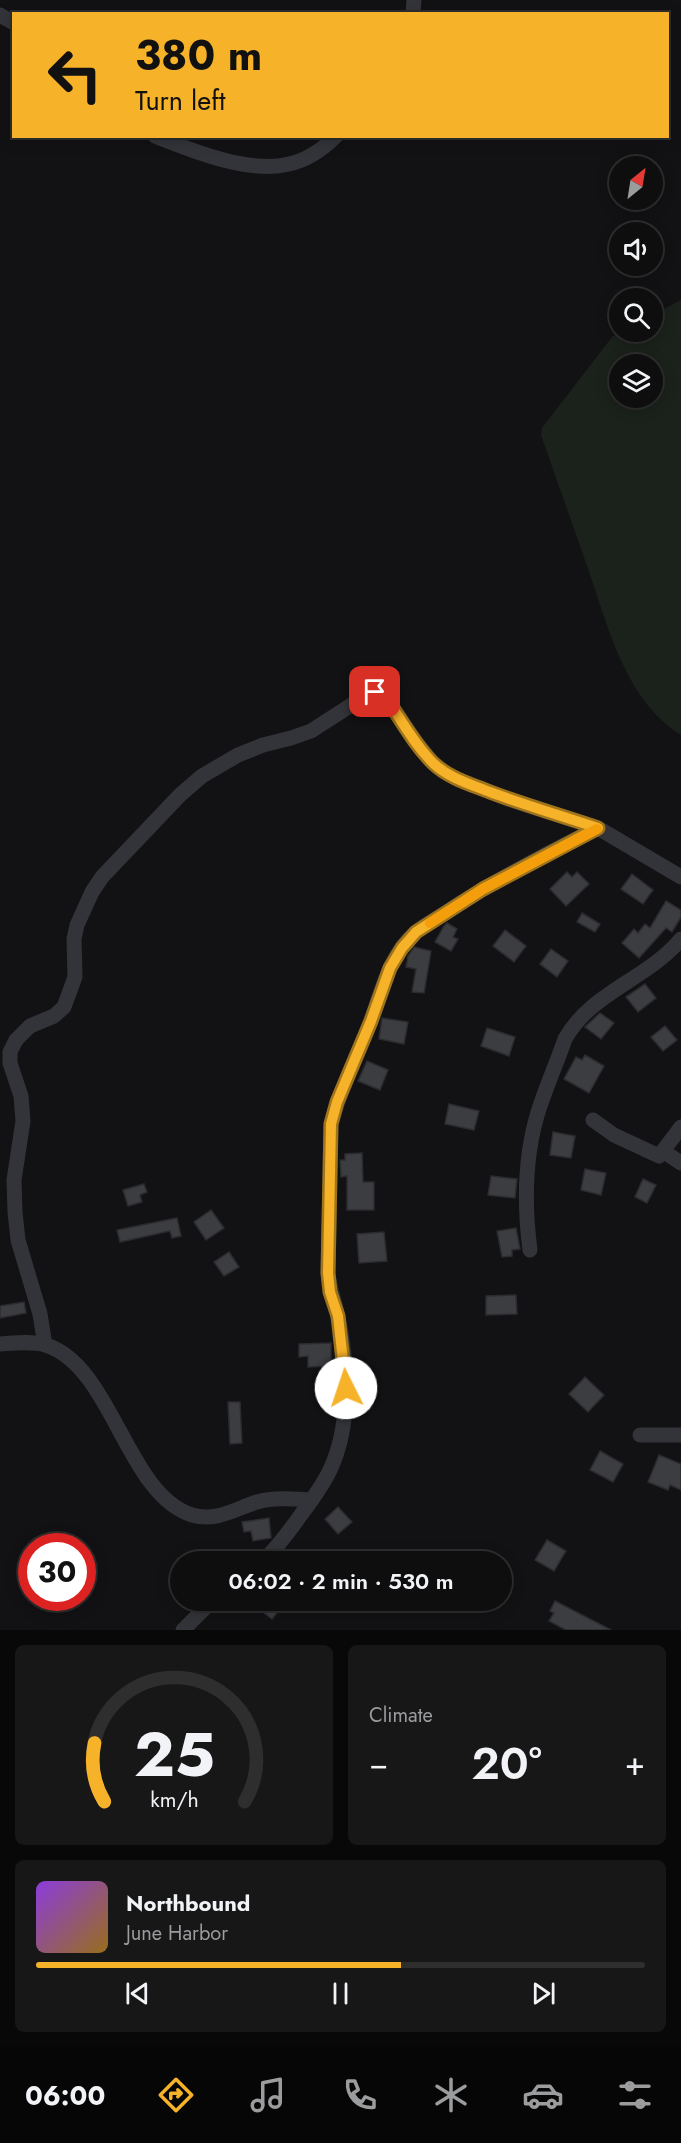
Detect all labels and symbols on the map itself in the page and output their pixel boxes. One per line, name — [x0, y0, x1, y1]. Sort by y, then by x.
north arrow — [609, 156, 663, 210]
pin — [349, 666, 400, 717]
position arrow — [314, 1356, 378, 1420]
speed limit sign: 30 — [18, 1533, 96, 1611]

